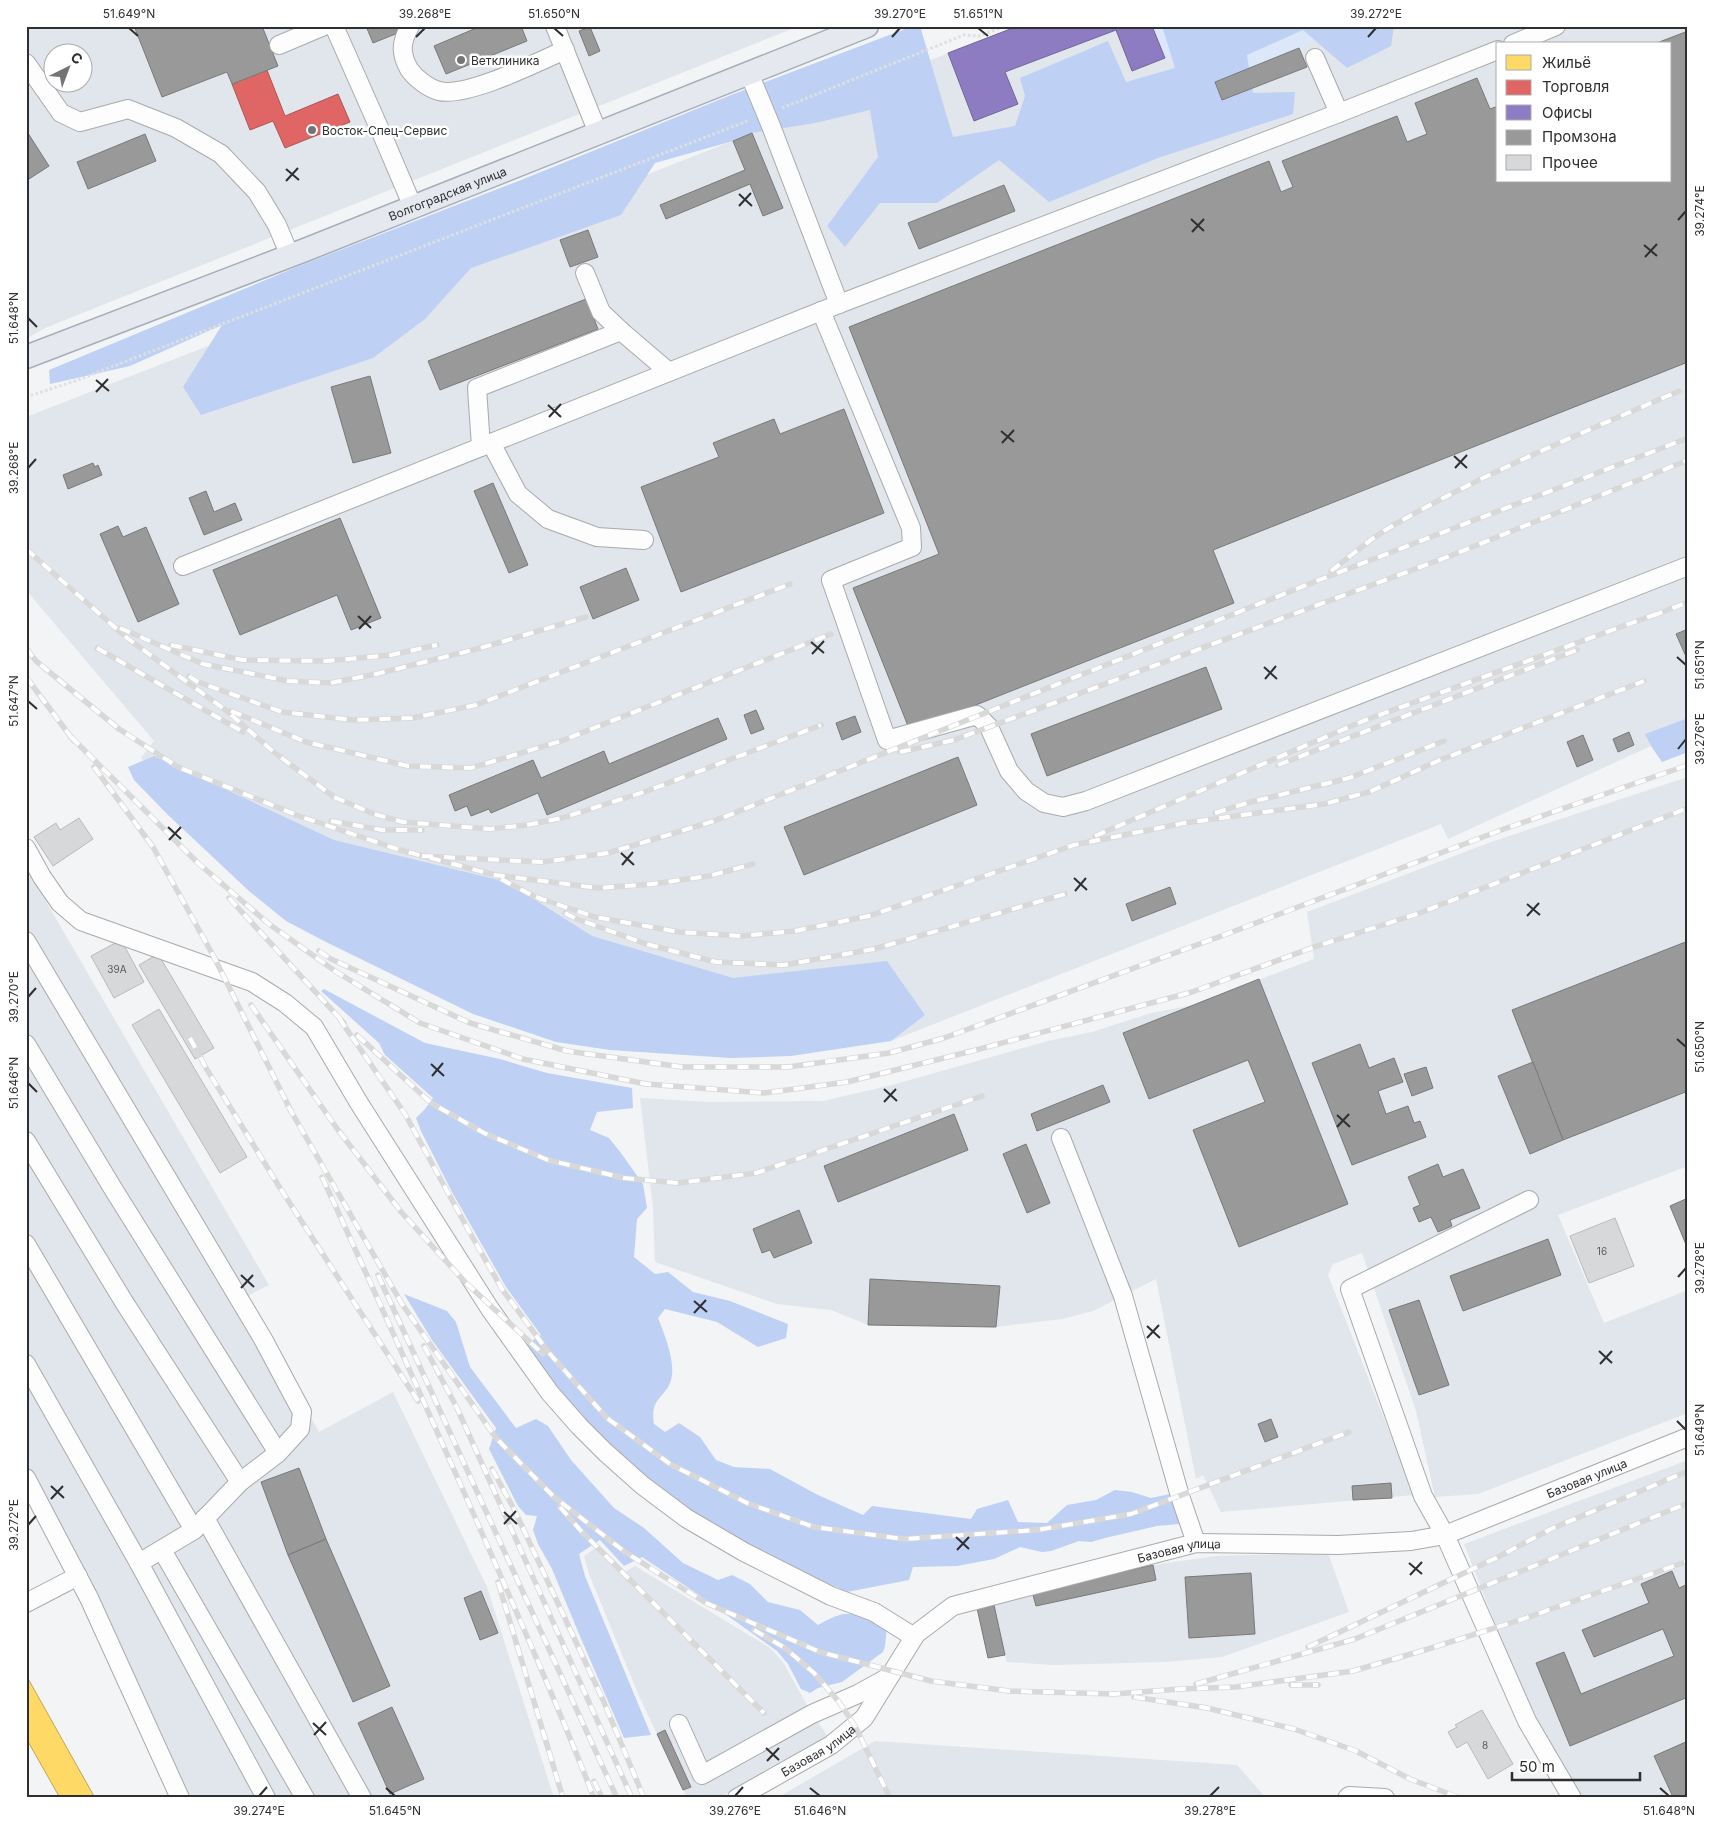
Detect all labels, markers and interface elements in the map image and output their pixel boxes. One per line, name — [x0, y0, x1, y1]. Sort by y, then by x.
text: 51.649°N — [103, 6, 155, 21]
text: 39.268°E — [399, 6, 451, 21]
text: 51.650°N — [528, 6, 580, 21]
text: 39.270°E — [874, 6, 926, 21]
text: 51.651°N — [953, 6, 1003, 21]
text: 39.272°E — [1350, 6, 1402, 21]
north arrow — [42, 42, 92, 92]
legend — [1496, 42, 1672, 182]
text: С — [67, 48, 87, 68]
place label: Ветклиника — [471, 53, 540, 68]
text: Жильё — [1542, 53, 1591, 72]
marker: Ветклиника — [455, 54, 467, 66]
text: Торговля — [1542, 77, 1609, 96]
text: Офисы — [1542, 103, 1592, 122]
place label: Восток-Спец-Сервис — [322, 123, 447, 138]
marker: Восток-Спец-Сервис — [306, 124, 318, 136]
text: Промзона — [1542, 127, 1617, 146]
text: Прочее — [1542, 153, 1598, 172]
street label: Волгоградская улица — [386, 163, 508, 224]
text: 39.274°E — [1692, 185, 1707, 237]
text: 51.648°N — [6, 292, 21, 344]
text: 39.268°E — [6, 442, 21, 494]
text: 51.651°N — [1692, 640, 1707, 690]
text: 51.647°N — [6, 675, 21, 727]
text: 39.276°E — [1692, 713, 1707, 765]
house number: 39А — [107, 963, 127, 975]
text: 39.270°E — [6, 971, 21, 1023]
text: 51.650°N — [1692, 1021, 1707, 1073]
text: 51.646°N — [6, 1057, 21, 1109]
text: 39.278°E — [1692, 1242, 1707, 1294]
house number: 16 — [1597, 1245, 1607, 1257]
text: 51.649°N — [1692, 1404, 1707, 1456]
street label: Базовая улица — [1544, 1455, 1629, 1501]
text: 39.272°E — [6, 1499, 21, 1551]
street label: Базовая улица — [1136, 1535, 1221, 1565]
street label: Базовая улица — [778, 1721, 858, 1779]
house number: 8 — [1482, 1739, 1488, 1751]
scale bar — [1512, 1749, 1639, 1781]
text: 50 m — [1519, 1757, 1555, 1776]
text: 39.274°E — [233, 1803, 285, 1818]
text: 51.645°N — [369, 1803, 421, 1818]
text: 39.276°E — [709, 1803, 761, 1818]
text: 51.646°N — [794, 1803, 846, 1818]
text: 39.278°E — [1184, 1803, 1236, 1818]
text: 51.648°N — [1643, 1803, 1695, 1818]

